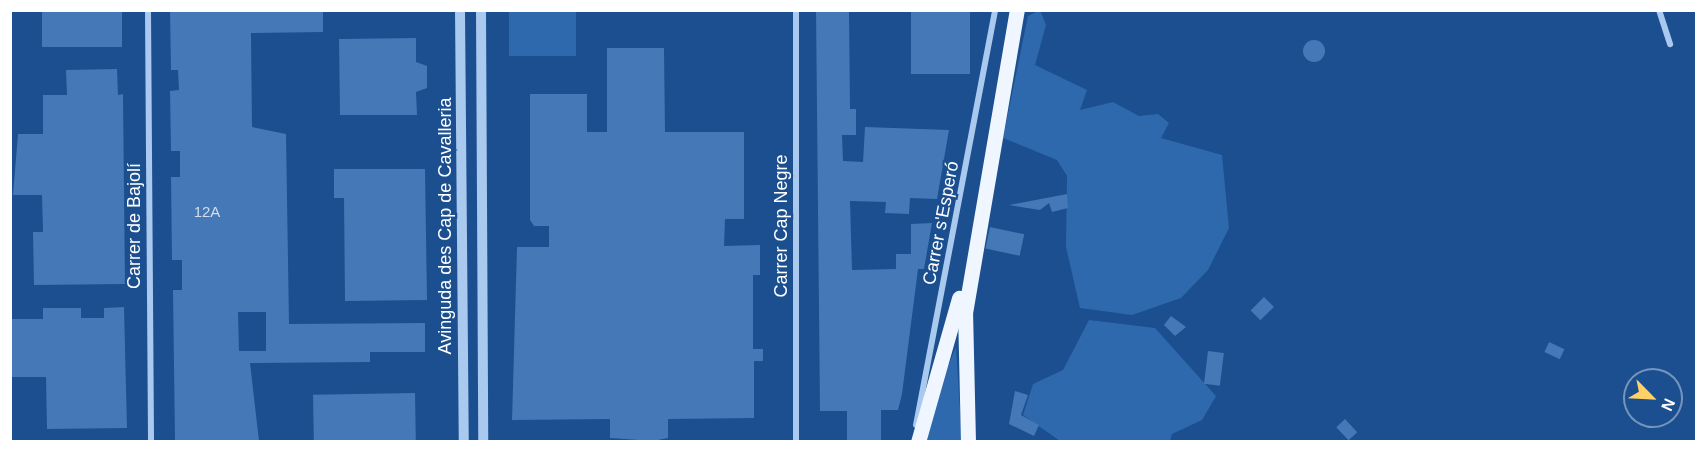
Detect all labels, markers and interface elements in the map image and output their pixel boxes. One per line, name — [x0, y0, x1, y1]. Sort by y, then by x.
street label: Avinguda des Cap de Cavalleria — [434, 98, 456, 354]
street label: Carrer Cap Negre — [770, 154, 792, 298]
street label: Carrer s'Esperó — [918, 159, 964, 287]
street label: Carrer de Bajolí — [123, 163, 145, 289]
house number: 12A — [194, 203, 220, 221]
north arrow — [1623, 368, 1683, 428]
text: N — [1658, 396, 1678, 413]

